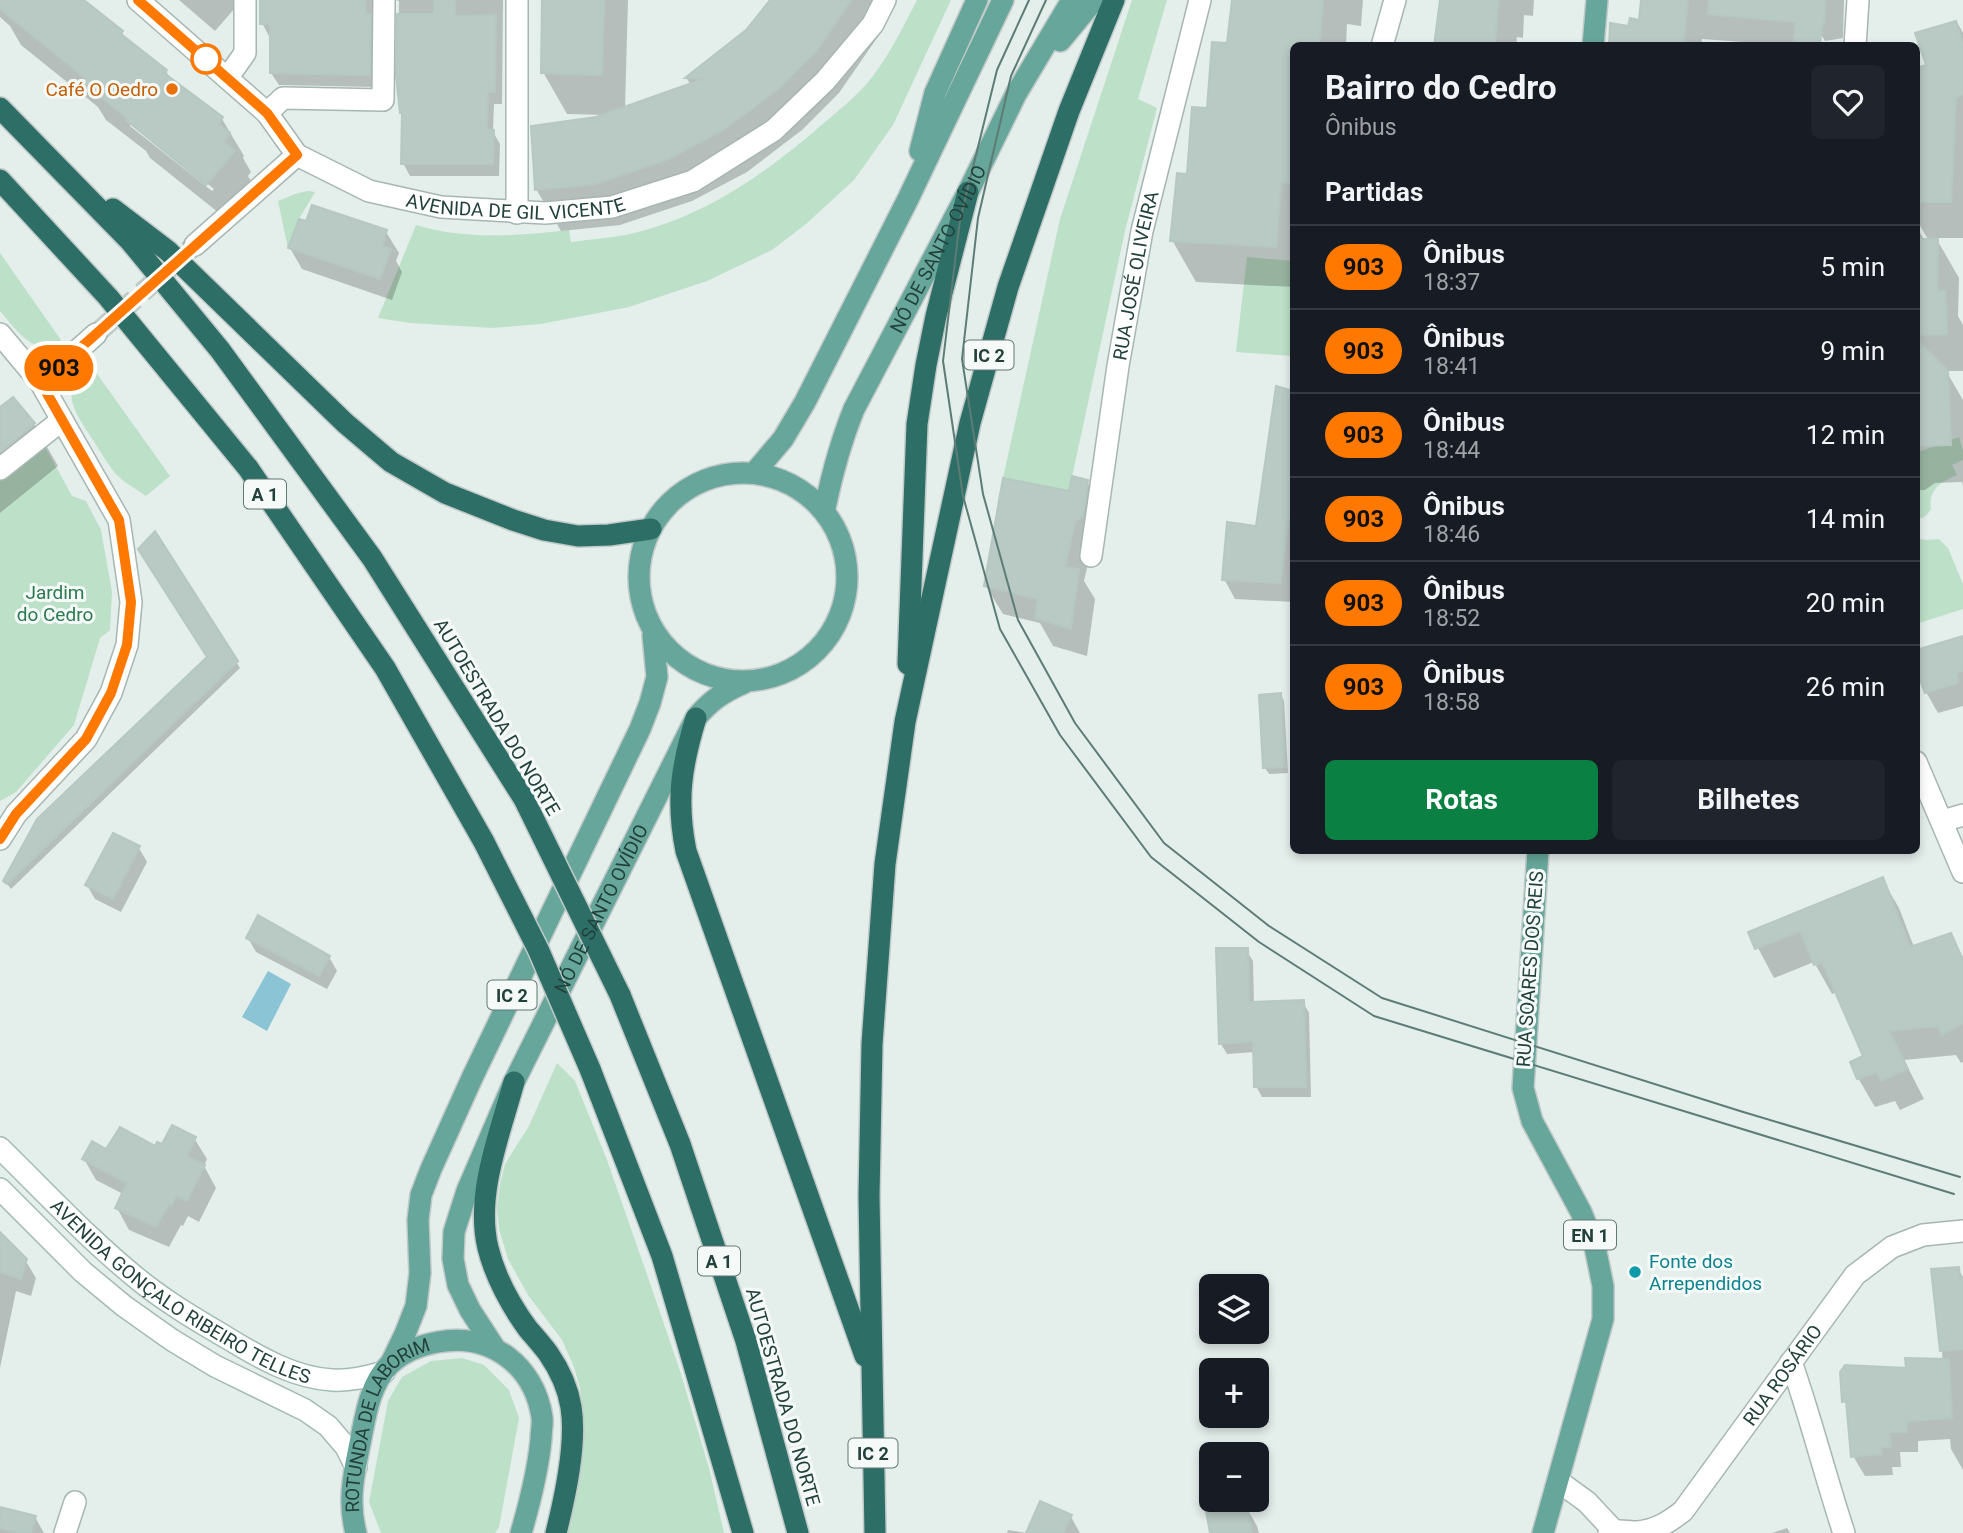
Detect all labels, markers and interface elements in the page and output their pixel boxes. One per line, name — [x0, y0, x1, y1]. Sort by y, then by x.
unlabelled marker — [191, 44, 221, 74]
button: heart — [1811, 65, 1885, 139]
text: Bairro do Cedro — [1325, 68, 1557, 107]
place label: Café O Oedro — [45, 78, 158, 101]
marker: Café O Oedro — [164, 81, 180, 97]
text: Ônibus — [1325, 114, 1397, 141]
street label: NÓ DE SANTO OVÍDIO — [885, 161, 991, 337]
text: Partidas — [1325, 177, 1423, 207]
street label: AVENIDA DE GIL VICENTE — [404, 188, 628, 224]
street label: RUA JOSÉ OLIVEIRA — [1108, 188, 1163, 362]
text: Ônibus — [1423, 239, 1505, 269]
text: 5 min — [1820, 252, 1885, 282]
text: 903 — [1343, 253, 1384, 281]
text: 18:37 — [1423, 269, 1480, 296]
text: Ônibus — [1423, 323, 1505, 353]
text: 9 min — [1820, 336, 1885, 366]
text: 903 — [1343, 337, 1384, 365]
road number: IC 2 — [964, 340, 1014, 370]
line badge: 903 — [19, 345, 99, 391]
text: 18:41 — [1423, 353, 1480, 380]
text: 903 — [38, 354, 80, 382]
text: Ônibus — [1423, 407, 1505, 437]
text: 12 min — [1806, 420, 1885, 450]
text: 903 — [1343, 421, 1384, 449]
text: 18:44 — [1423, 437, 1480, 464]
road number: A 1 — [244, 480, 286, 508]
text: Ônibus — [1423, 491, 1505, 521]
text: 14 min — [1806, 504, 1885, 534]
text: 903 — [1343, 505, 1384, 533]
text: 18:46 — [1423, 521, 1480, 548]
text: Ônibus — [1423, 575, 1505, 605]
park label: Jardim do Cedro — [17, 581, 93, 626]
text: 20 min — [1806, 588, 1885, 618]
text: 903 — [1343, 589, 1384, 617]
text: 18:52 — [1423, 605, 1480, 632]
street label: AUTOESTRADA DO NORTE — [429, 614, 565, 820]
text: Ônibus — [1423, 659, 1505, 689]
text: 26 min — [1806, 672, 1885, 702]
text: 903 — [1343, 673, 1384, 701]
text: 18:58 — [1423, 689, 1480, 716]
button: Rotas — [1325, 760, 1598, 840]
button: Bilhetes — [1612, 760, 1885, 840]
street label: NÓ DE SANTO OVÍDIO — [549, 820, 653, 997]
street label: RUA SOARES DOS REIS — [1512, 870, 1548, 1068]
road number: IC 2 — [488, 980, 536, 1010]
street label: AVENIDA GONÇALO RIBEIRO TELLES — [46, 1194, 313, 1388]
road number: EN 1 — [1564, 1220, 1616, 1250]
road number: A 1 — [698, 1246, 740, 1276]
place label: Fonte dos Arrependidos — [1649, 1250, 1762, 1295]
marker: Fonte dos Arrependidos — [1627, 1264, 1643, 1280]
map controls — [1199, 1274, 1269, 1512]
button: layers — [1199, 1274, 1269, 1344]
street label: AUTOESTRADA DO NORTE — [741, 1285, 825, 1509]
street label: RUA ROSÁRIO — [1738, 1320, 1827, 1430]
street label: ROTUNDA DE LABORIM — [340, 1333, 433, 1513]
button: + — [1199, 1358, 1269, 1428]
road number: IC 2 — [848, 1438, 898, 1468]
button: − — [1199, 1442, 1269, 1512]

